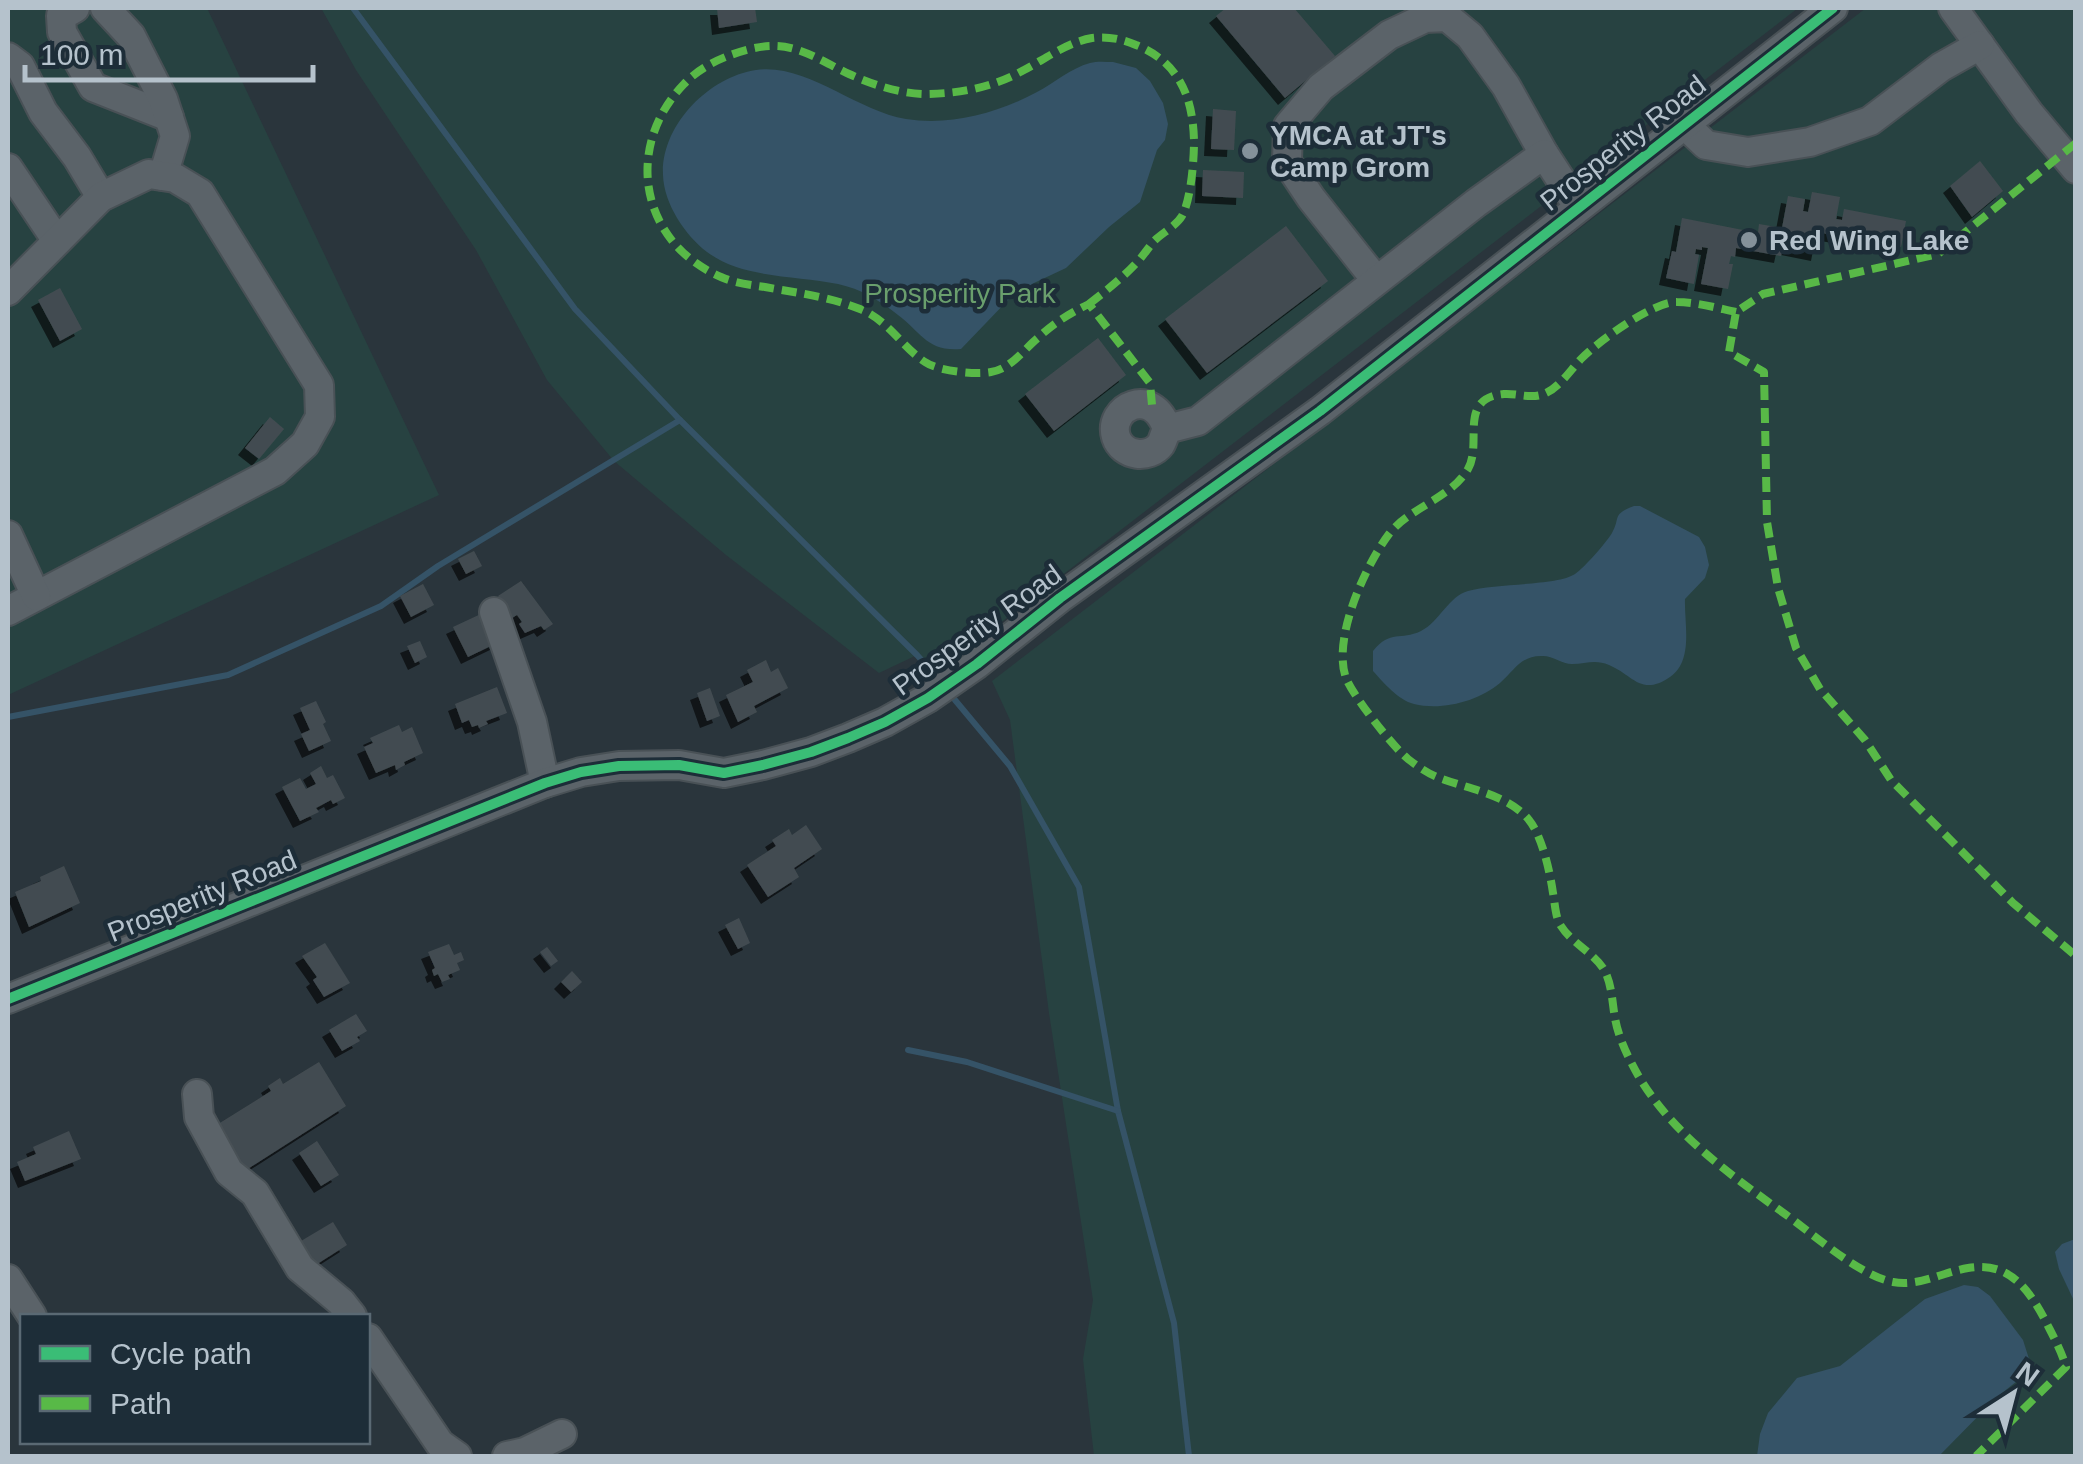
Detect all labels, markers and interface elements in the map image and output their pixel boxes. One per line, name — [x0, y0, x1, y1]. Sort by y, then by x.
scale bar — [25, 20, 312, 82]
text: 100 m — [40, 38, 123, 71]
street label: Prosperity Road — [1534, 69, 1712, 217]
place label: YMCA at JT's Camp Grom — [1270, 120, 1447, 183]
marker: YMCA at JT's Camp Grom — [1239, 140, 1261, 162]
place label: Red Wing Lake — [1769, 225, 1969, 256]
marker: Red Wing Lake — [1738, 229, 1760, 251]
park label: Prosperity Park — [864, 278, 1057, 309]
street label: Prosperity Road — [887, 558, 1067, 702]
street label: Prosperity Road — [103, 844, 301, 948]
legend — [20, 1314, 370, 1444]
text: Cycle path — [110, 1337, 252, 1370]
north arrow — [1963, 1344, 2063, 1444]
text: N — [2010, 1356, 2045, 1393]
text: Path — [110, 1387, 172, 1420]

